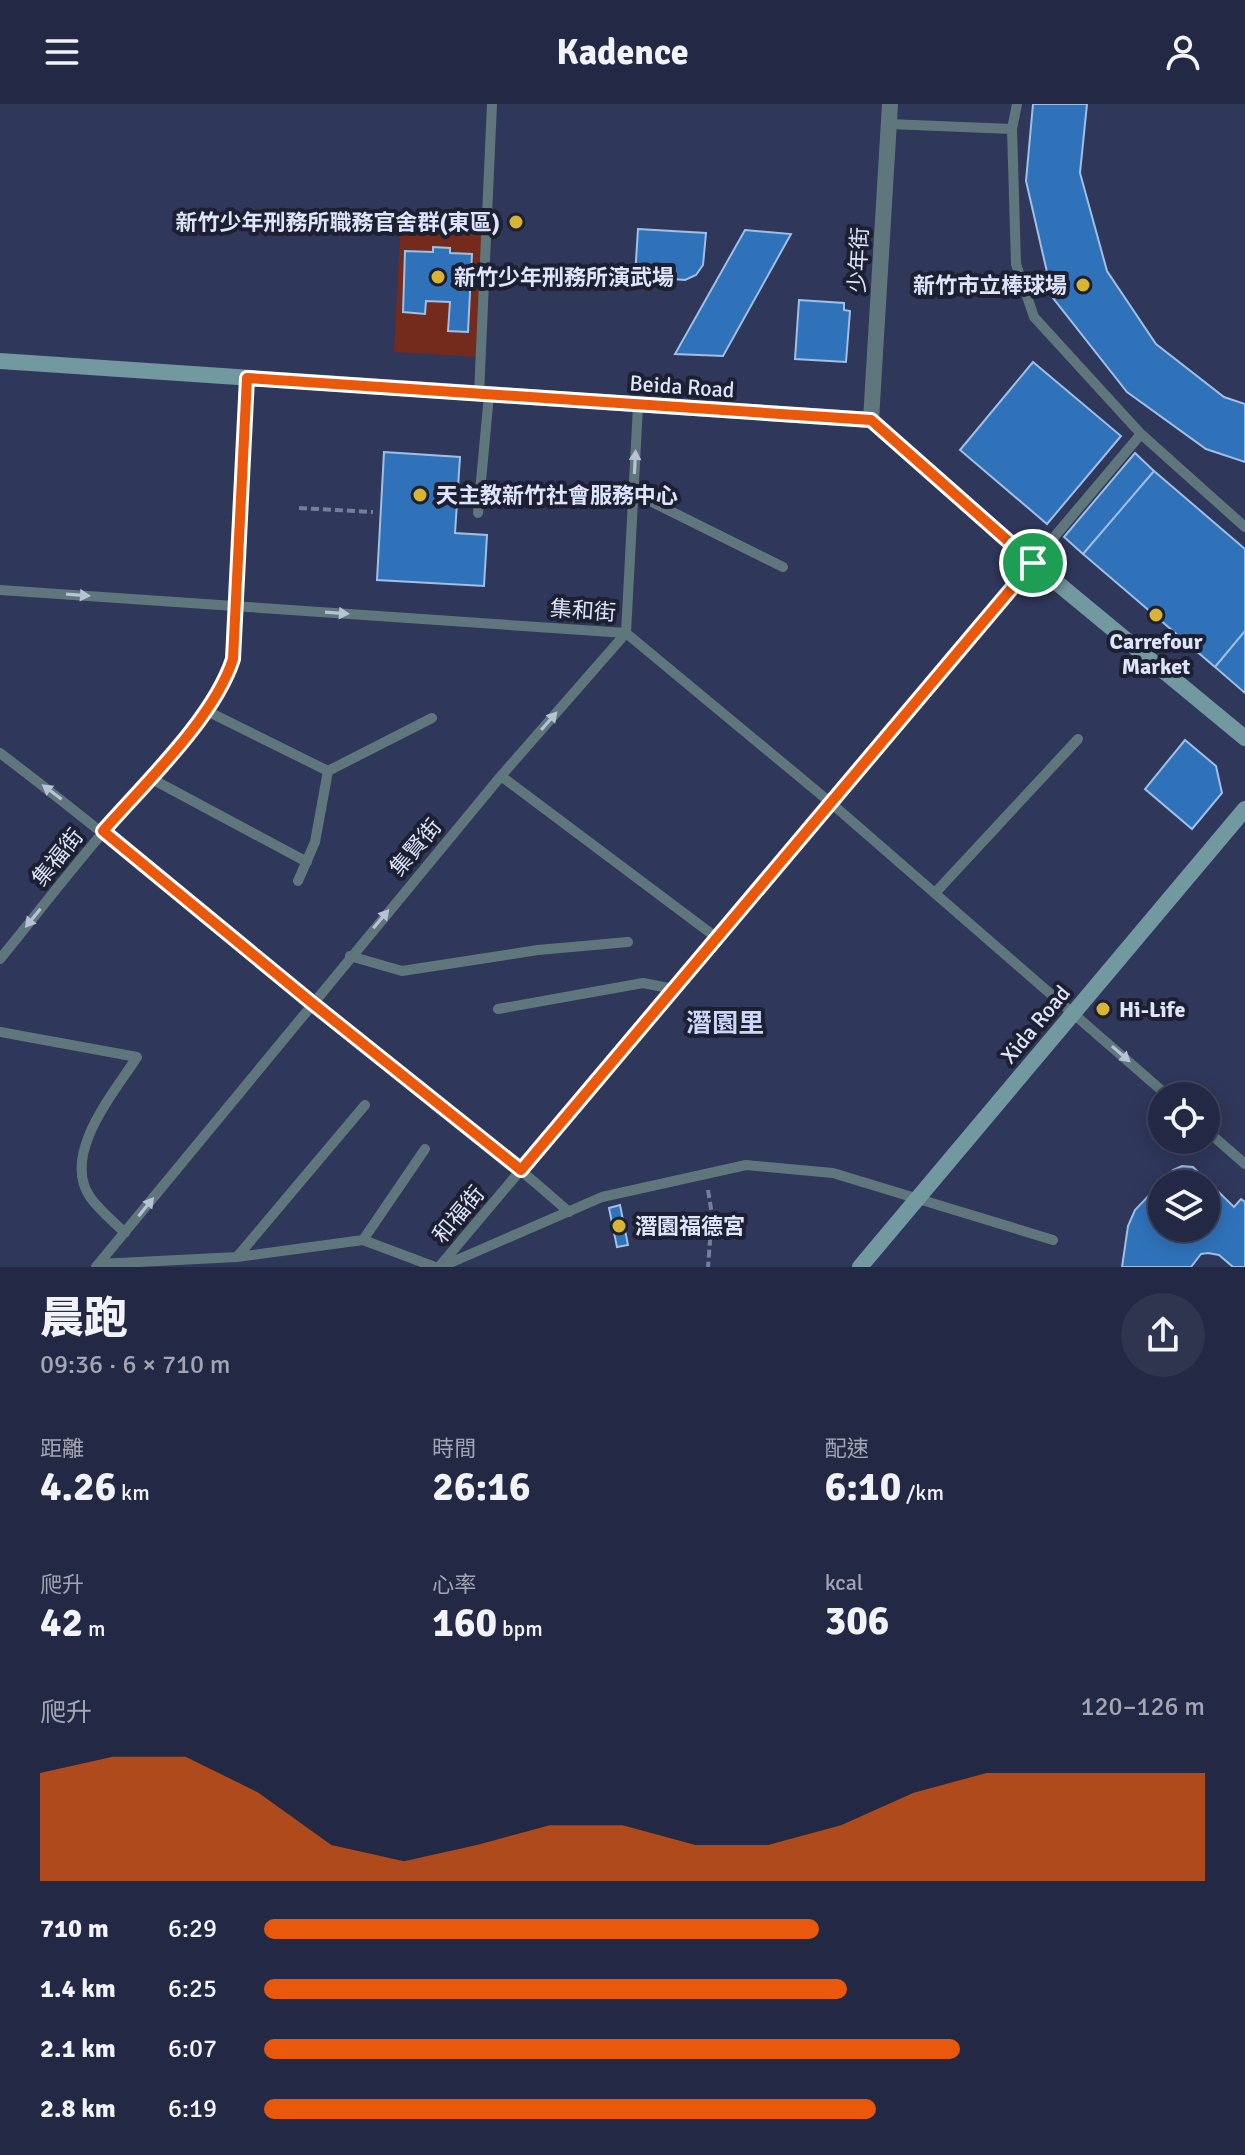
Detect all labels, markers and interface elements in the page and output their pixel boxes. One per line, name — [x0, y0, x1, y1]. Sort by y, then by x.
icon: menu — [40, 30, 84, 74]
text: Kadence — [556, 30, 689, 75]
icon: person — [1161, 30, 1205, 74]
place label: 新竹少年刑務所職務官舍群(東區) — [175, 209, 500, 236]
marker: 新竹少年刑務所職務官舍群(東區) — [507, 213, 525, 231]
street label: 少年街 — [843, 226, 874, 294]
place label: 新竹少年刑務所演武場 — [454, 264, 674, 291]
marker: 新竹少年刑務所演武場 — [429, 268, 447, 286]
place label: 新竹市立棒球場 — [913, 272, 1067, 299]
marker: 新竹市立棒球場 — [1074, 276, 1092, 294]
street label: Beida Road — [629, 369, 735, 404]
one-way arrow — [629, 449, 642, 474]
place label: 天主教新竹社會服務中心 — [436, 482, 678, 509]
marker: 天主教新竹社會服務中心 — [411, 486, 429, 504]
pin — [999, 529, 1067, 597]
icon: arrive — [1011, 541, 1055, 585]
one-way arrow — [66, 589, 91, 602]
street label: 集和街 — [549, 595, 617, 626]
marker: Carrefour Market — [1147, 606, 1165, 624]
one-way arrow — [325, 607, 350, 620]
place label: Carrefour Market — [1110, 628, 1203, 680]
one-way arrow — [540, 711, 557, 731]
one-way arrow — [42, 784, 62, 800]
street label: 集賢街 — [384, 813, 447, 881]
street label: 集福街 — [26, 823, 89, 891]
one-way arrow — [25, 908, 42, 928]
one-way arrow — [372, 909, 389, 929]
street label: Xida Road — [995, 980, 1076, 1069]
place label: Hi-Life — [1119, 996, 1185, 1023]
marker: Hi-Life — [1094, 1000, 1112, 1018]
district label: 潛園里 — [686, 1008, 764, 1040]
one-way arrow — [1111, 1045, 1130, 1063]
map controls — [1148, 1082, 1220, 1242]
button: locate — [1148, 1082, 1220, 1154]
button: layers — [1148, 1170, 1220, 1242]
street label: 和福街 — [427, 1180, 490, 1248]
one-way arrow — [137, 1198, 154, 1218]
place label: 潛園福德宮 — [635, 1213, 745, 1240]
marker: 潛園福德宮 — [610, 1217, 628, 1235]
text: 晨跑 — [40, 1292, 128, 1346]
button: share — [1121, 1293, 1205, 1377]
text: 09:36 · 6 × 710 m — [40, 1349, 231, 1381]
text: 距離 — [40, 1435, 84, 1462]
text: 時間 — [432, 1435, 476, 1462]
text: 配速 — [825, 1435, 869, 1462]
text: 4.26 — [40, 1462, 116, 1512]
text: 26:16 — [432, 1462, 531, 1512]
text: 6:10 — [825, 1462, 901, 1512]
text: km — [116, 1479, 150, 1506]
text: /km — [901, 1479, 944, 1506]
text: kcal — [825, 1569, 863, 1596]
text: 爬升 — [40, 1571, 84, 1598]
text: 心率 — [432, 1571, 476, 1598]
text: 306 — [825, 1596, 889, 1646]
text: 42 — [40, 1598, 83, 1648]
text: 160 — [432, 1598, 497, 1648]
text: m — [83, 1615, 106, 1642]
text: bpm — [497, 1615, 543, 1642]
text: 120–126 m — [1081, 1691, 1205, 1723]
text: 爬升 — [40, 1697, 92, 1729]
text: 710 m — [40, 1913, 109, 1945]
text: 6:29 — [168, 1913, 217, 1945]
text: 1.4 km — [40, 1973, 116, 2005]
text: 6:25 — [168, 1973, 217, 2005]
text: 2.1 km — [40, 2033, 116, 2065]
text: 6:07 — [168, 2033, 217, 2065]
text: 2.8 km — [40, 2093, 116, 2125]
text: 6:19 — [168, 2093, 217, 2125]

